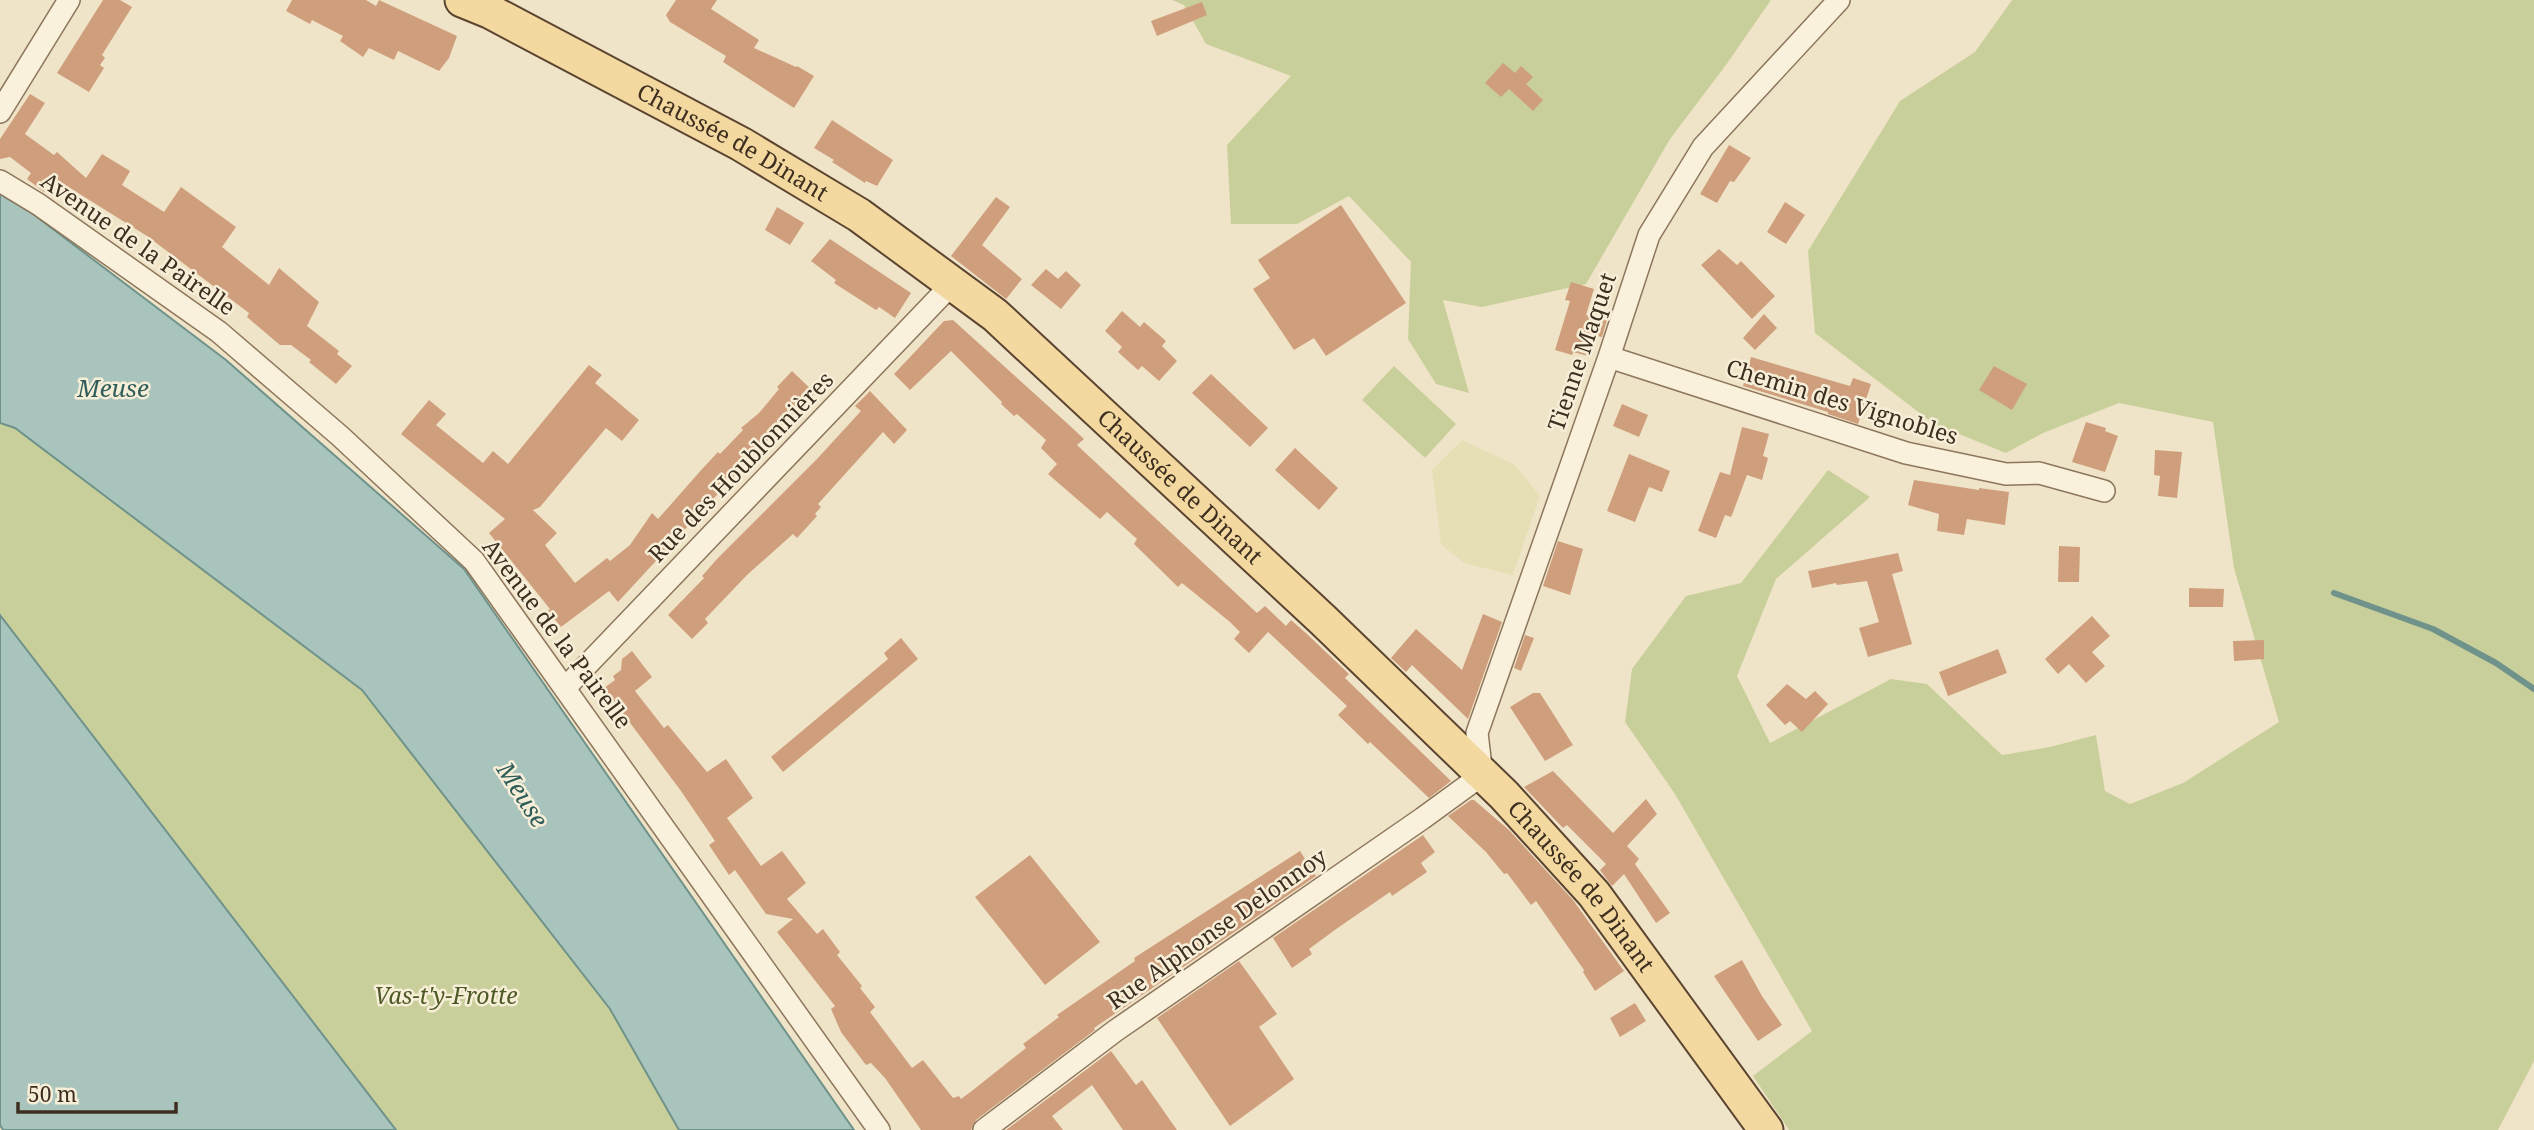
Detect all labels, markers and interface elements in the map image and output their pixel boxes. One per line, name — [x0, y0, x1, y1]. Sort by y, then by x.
street label: Chaussée de Dinant — [632, 75, 835, 208]
street label: Avenue de la Pairelle — [35, 164, 242, 322]
street label: Tienne Maquet — [1539, 268, 1623, 435]
street label: Chemin des Vignobles — [1722, 351, 1962, 452]
street label: Rue des Houblonnières — [640, 364, 840, 569]
water label: Meuse — [76, 371, 149, 404]
street label: Chaussée de Dinant — [1091, 401, 1270, 571]
street label: Avenue de la Pairelle — [476, 532, 640, 735]
water label: Meuse — [489, 754, 557, 833]
street label: Chaussée de Dinant — [1501, 793, 1663, 978]
street label: Rue Alphonse Delonnoy — [1100, 840, 1333, 1016]
park label: Vas-t'y-Frotte — [374, 979, 518, 1011]
scale bar — [18, 1070, 175, 1114]
text: 50 m — [28, 1080, 77, 1108]

